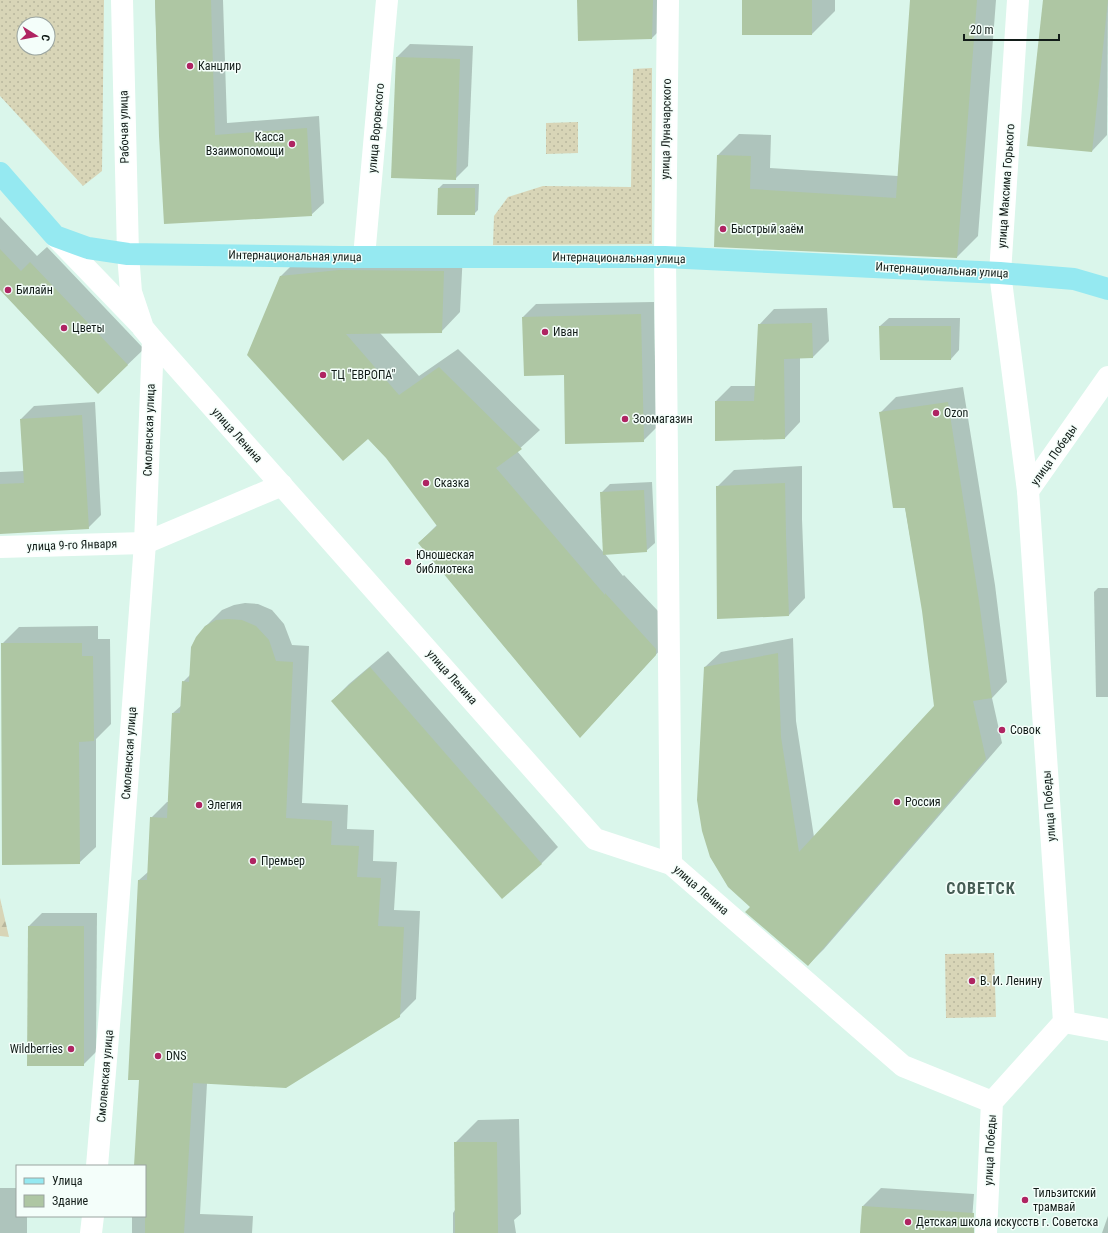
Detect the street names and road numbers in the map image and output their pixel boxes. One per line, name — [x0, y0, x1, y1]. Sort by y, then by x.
street label: улица Луначарского — [658, 78, 674, 180]
street label: улица Воровского — [365, 83, 387, 173]
street label: Рабочая улица — [116, 90, 132, 164]
street label: улица Максима Горького — [995, 123, 1017, 249]
street label: Интернациональная улица — [228, 248, 362, 264]
street label: Интернациональная улица — [552, 250, 686, 266]
street label: Интернациональная улица — [875, 260, 1009, 280]
street label: Смоленская улица — [140, 383, 158, 477]
street label: улица Ленина — [209, 405, 265, 465]
street label: улица Победы — [1028, 422, 1080, 488]
street label: улица 9-го Января — [27, 536, 117, 554]
street label: улица Ленина — [424, 647, 480, 707]
street label: Смоленская улица — [119, 706, 139, 800]
street label: улица Победы — [1040, 770, 1058, 842]
street label: улица Ленина — [670, 862, 732, 918]
street label: Смоленская улица — [94, 1029, 116, 1123]
street label: улица Победы — [981, 1114, 999, 1186]

